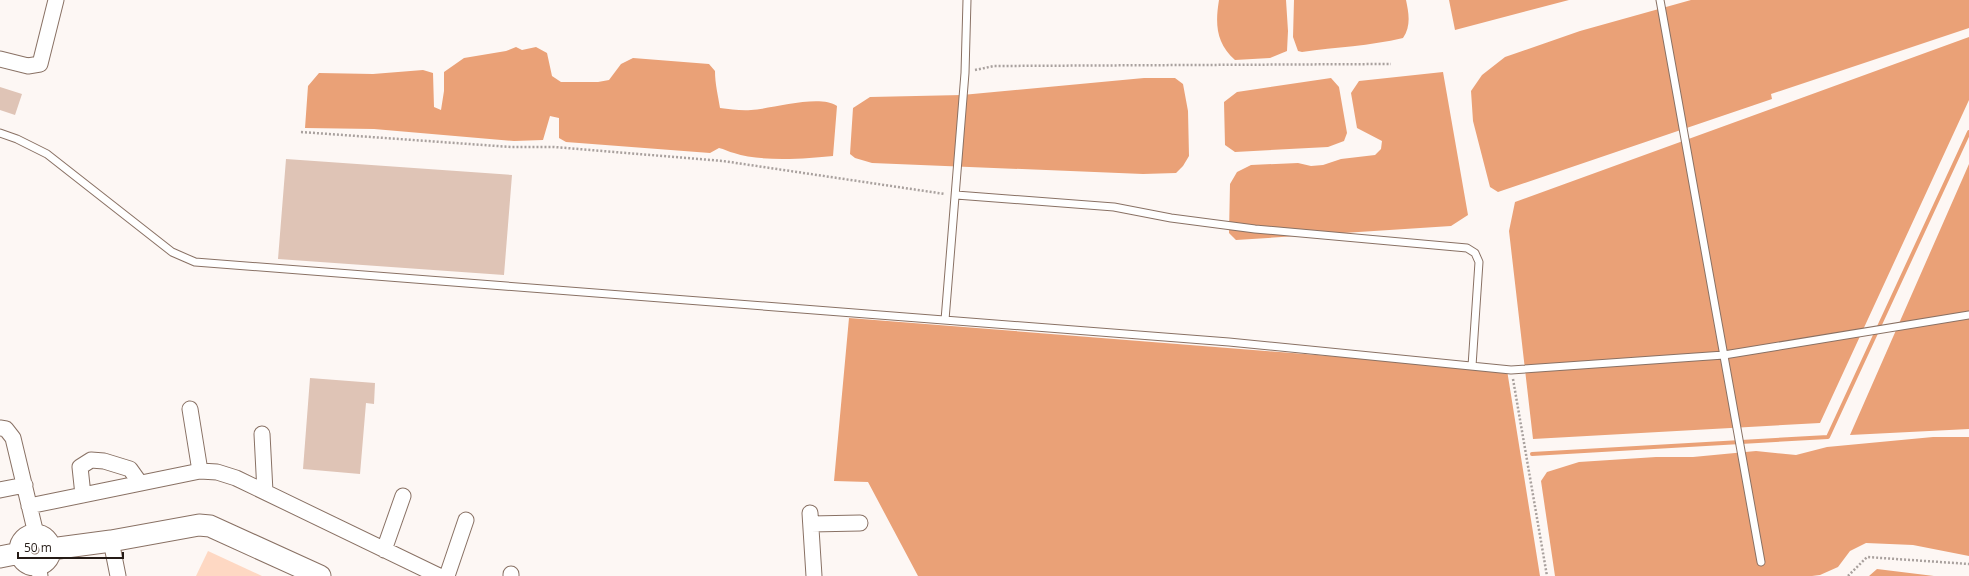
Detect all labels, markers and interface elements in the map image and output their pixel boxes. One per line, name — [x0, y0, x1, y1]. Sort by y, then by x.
scale bar — [18, 534, 123, 560]
text: 50 m — [24, 539, 52, 556]

